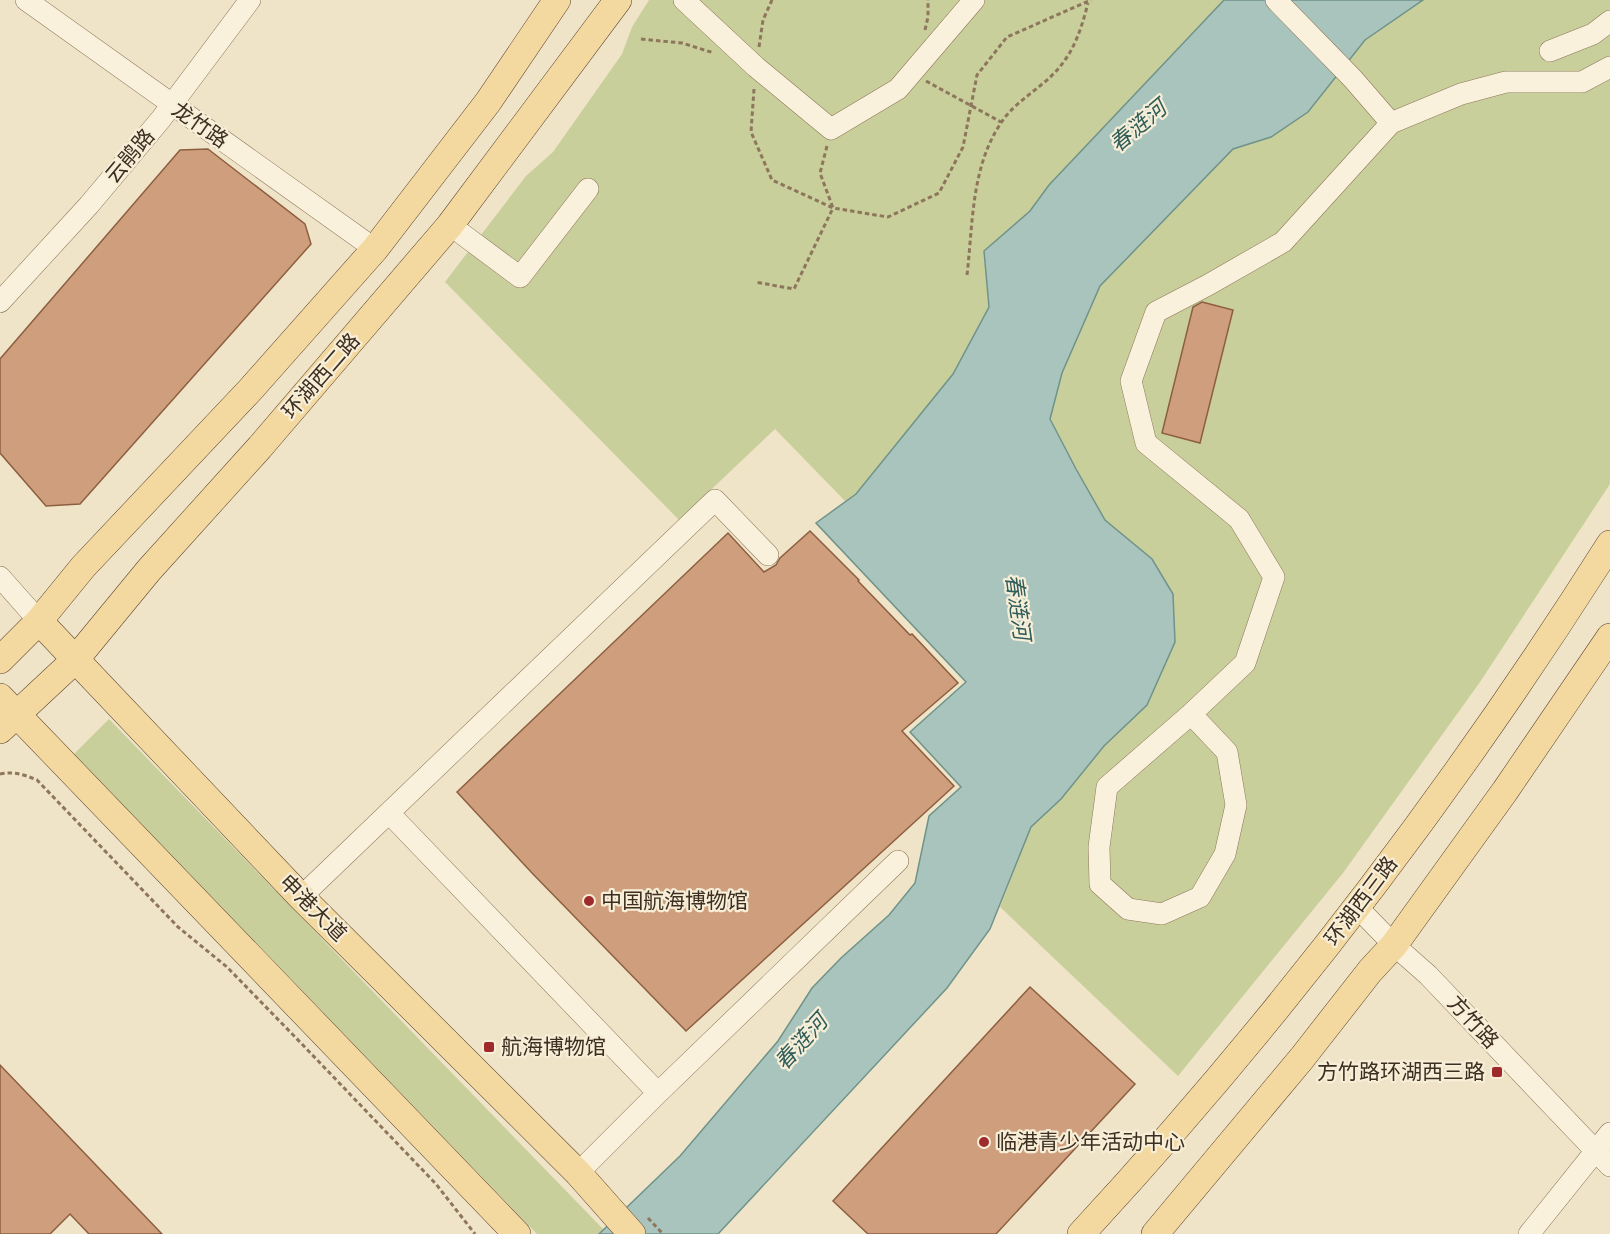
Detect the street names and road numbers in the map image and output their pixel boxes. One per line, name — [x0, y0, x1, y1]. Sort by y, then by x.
street label: 龙竹路 — [167, 97, 233, 153]
street label: 云鹃路 — [101, 124, 159, 188]
street label: 环湖西二路 — [278, 329, 364, 423]
street label: 环湖西三路 — [1320, 852, 1402, 950]
street label: 申港大道 — [275, 870, 351, 946]
street label: 方竹路 — [1443, 991, 1503, 1053]

